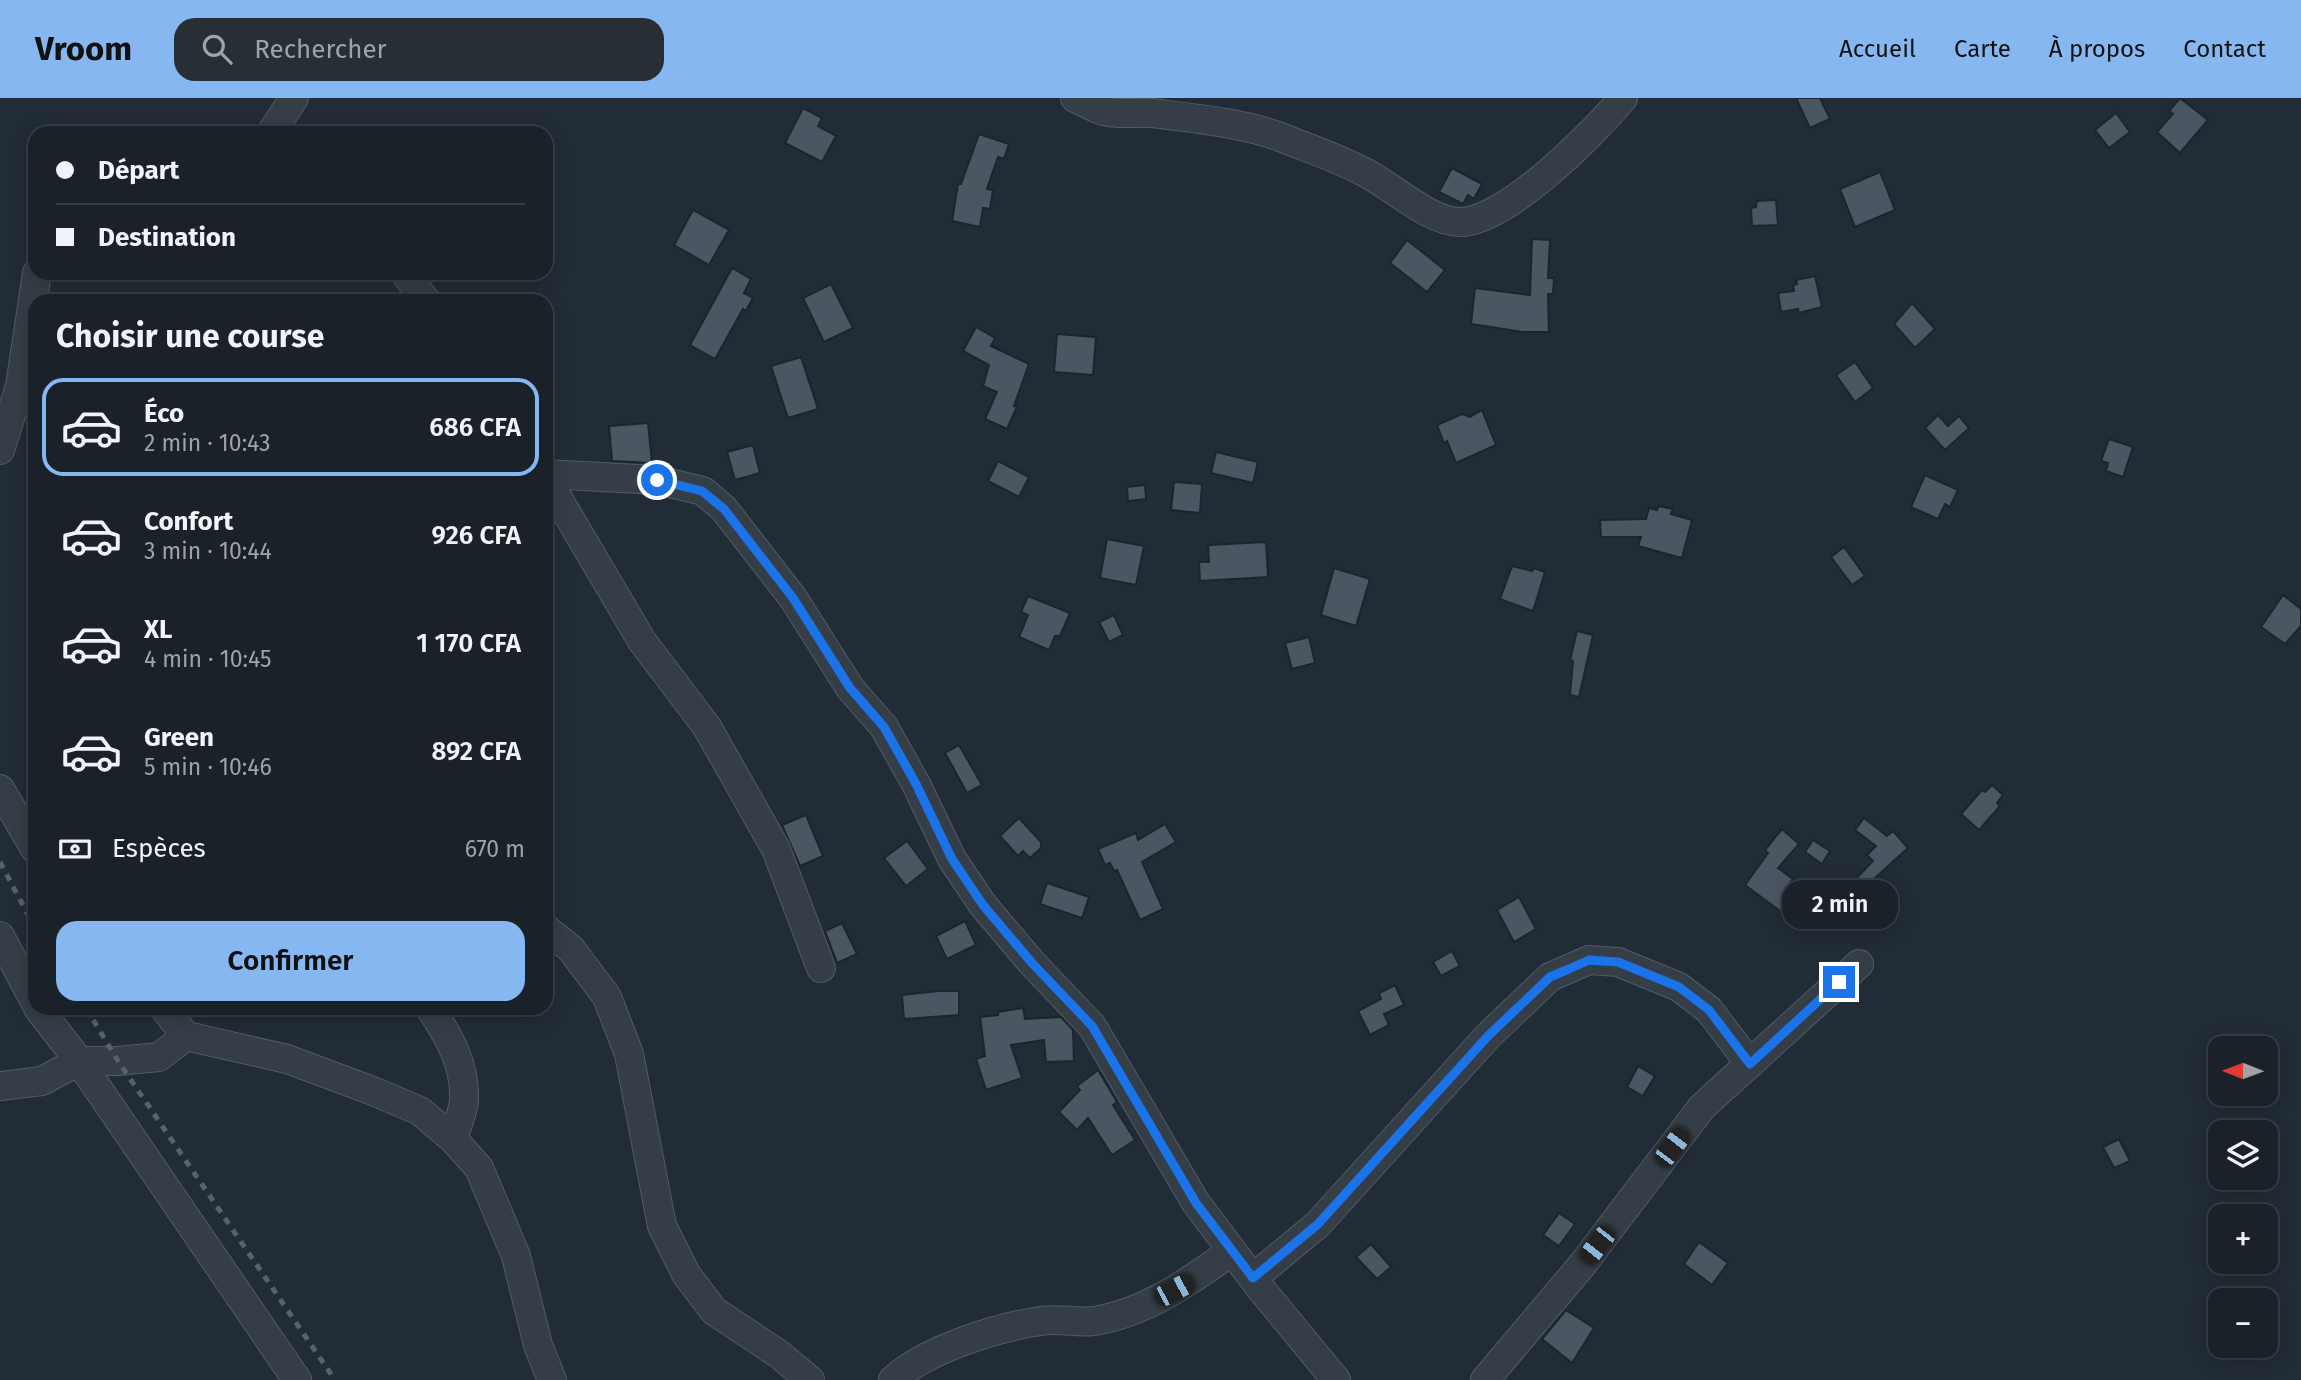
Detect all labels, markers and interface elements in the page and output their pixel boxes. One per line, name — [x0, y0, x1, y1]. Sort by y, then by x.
search box — [174, 18, 664, 81]
text: Vroom — [35, 29, 132, 69]
icon: search — [198, 30, 236, 68]
text: Rechercher — [254, 34, 387, 65]
text: Accueil — [1839, 35, 1916, 63]
text: Carte — [1954, 35, 2011, 63]
text: À propos — [2049, 35, 2145, 63]
text: Contact — [2183, 35, 2266, 63]
text: Départ — [98, 155, 179, 186]
text: Destination — [98, 222, 236, 253]
text: Choisir une course — [56, 317, 324, 355]
icon: car — [60, 396, 123, 459]
text: Éco — [144, 398, 184, 429]
text: 686 CFA — [429, 412, 521, 443]
text: 2 min · 10:43 — [144, 429, 270, 457]
route start — [641, 464, 673, 496]
icon: car — [60, 504, 123, 567]
text: Confort — [144, 506, 233, 537]
text: 926 CFA — [432, 520, 521, 551]
text: 3 min · 10:44 — [144, 537, 272, 565]
icon: car — [60, 612, 123, 675]
text: XL — [144, 614, 172, 645]
text: 1 170 CFA — [416, 628, 521, 659]
text: 4 min · 10:45 — [144, 645, 271, 673]
icon: car — [60, 720, 123, 783]
text: Green — [144, 722, 214, 753]
text: 892 CFA — [432, 736, 521, 767]
text: 5 min · 10:46 — [144, 753, 272, 781]
icon: cash — [56, 830, 94, 868]
text: Espèces — [112, 833, 206, 864]
text: 670 m — [465, 835, 525, 863]
callout: 2 min — [1781, 880, 1897, 930]
text: 2 min — [1812, 890, 1868, 918]
button: Confirmer — [56, 921, 525, 1001]
route end — [1823, 966, 1855, 998]
north arrow — [2208, 1036, 2278, 1106]
map controls — [2208, 1036, 2278, 1358]
button: layers — [2208, 1120, 2278, 1190]
car — [1651, 1124, 1694, 1170]
button: + — [2208, 1204, 2278, 1274]
car — [1576, 1222, 1619, 1268]
car — [1151, 1271, 1198, 1309]
button: − — [2208, 1288, 2278, 1358]

